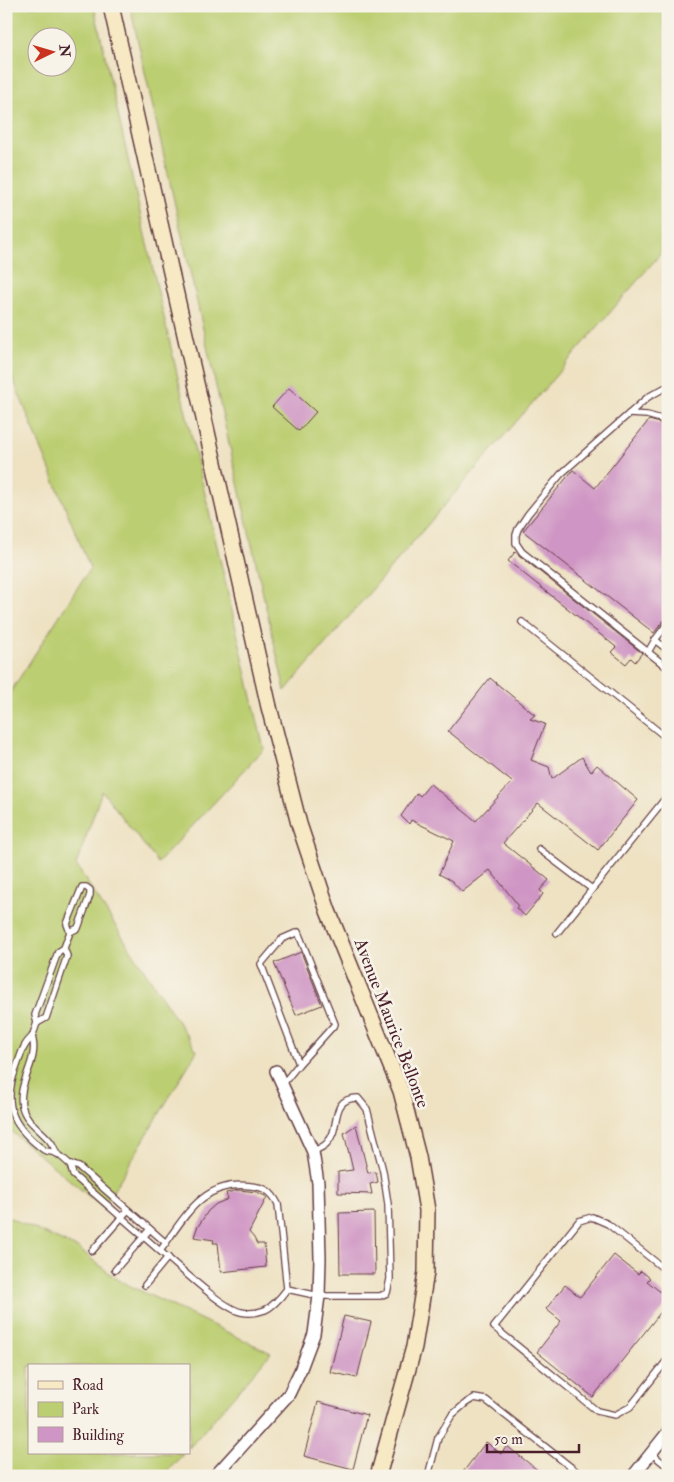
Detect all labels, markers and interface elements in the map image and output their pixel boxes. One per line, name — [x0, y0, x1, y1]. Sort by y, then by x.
north arrow — [28, 28, 78, 78]
text: N — [55, 43, 74, 58]
street label: Avenue Maurice Bellonte — [348, 934, 435, 1112]
legend — [28, 1364, 190, 1454]
text: Road — [72, 1376, 104, 1395]
text: Park — [72, 1400, 99, 1419]
scale bar — [487, 1422, 579, 1454]
text: Building — [72, 1426, 124, 1445]
text: 50 m — [494, 1430, 523, 1449]

